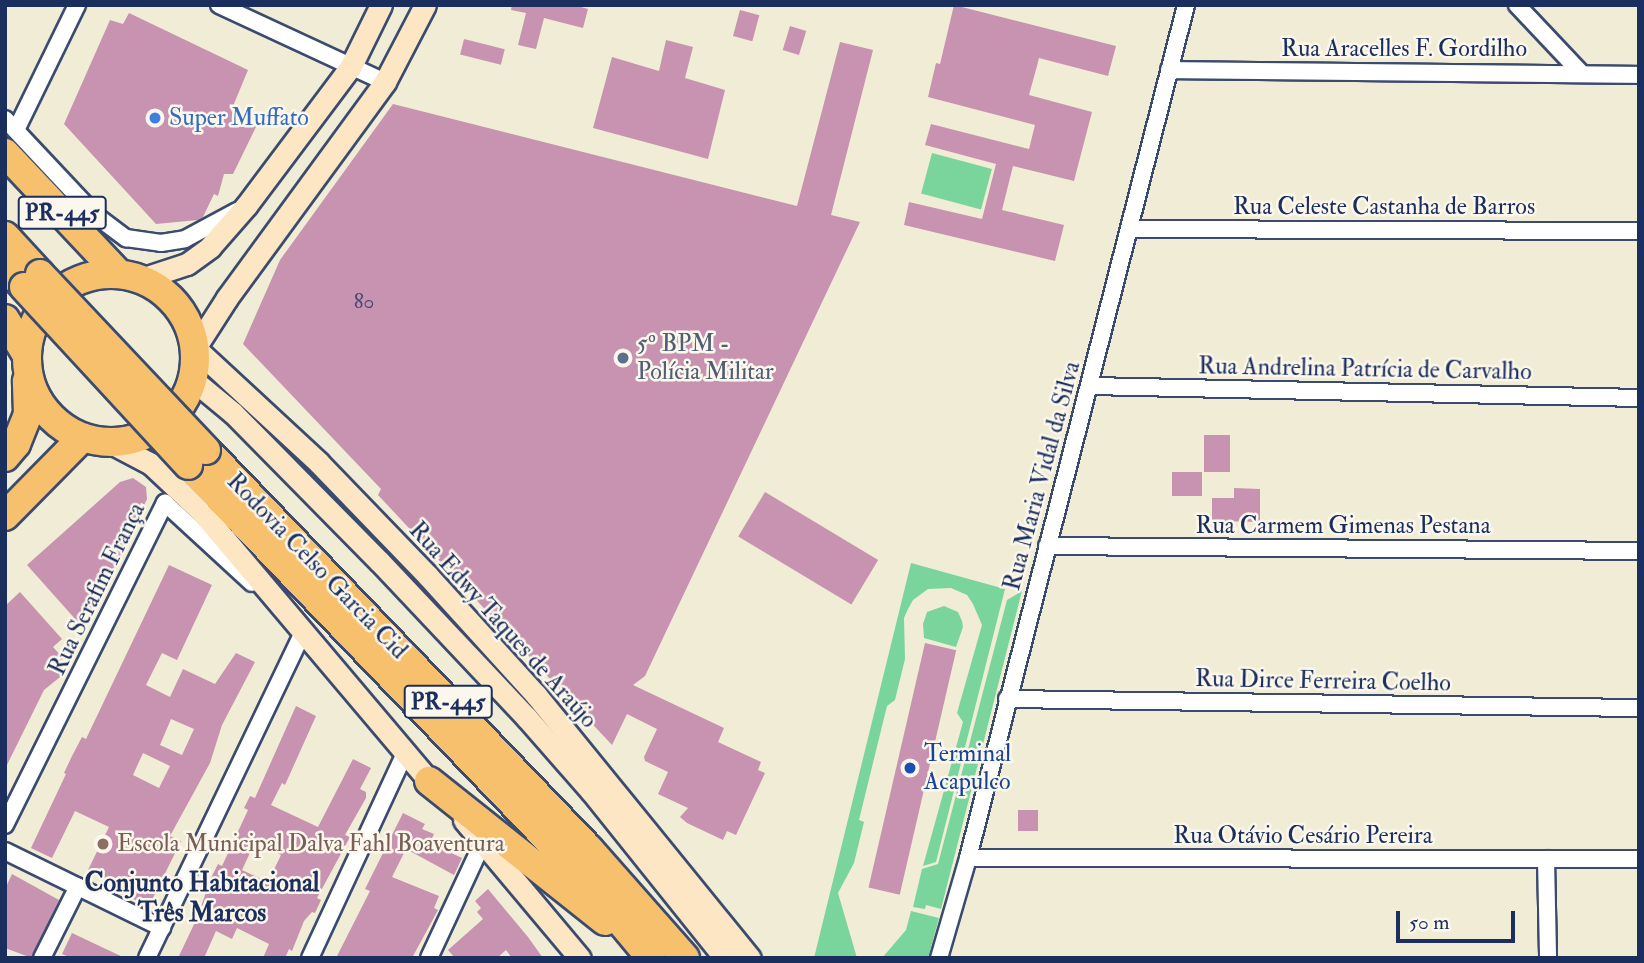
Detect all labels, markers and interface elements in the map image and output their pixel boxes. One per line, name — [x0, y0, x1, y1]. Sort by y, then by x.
street label: Rua Aracelles F. Gordilho — [1281, 35, 1527, 63]
place label: Super Muffato — [169, 104, 309, 132]
marker: Super Muffato — [147, 110, 163, 126]
street label: Rua Celeste Castanha de Barros — [1233, 193, 1535, 221]
road number: PR-445 — [17, 194, 108, 232]
house number: 80 — [354, 289, 374, 315]
place label: 5º BPM - Polícia Militar — [637, 330, 774, 386]
marker: 5º BPM - Polícia Militar — [615, 350, 631, 366]
street label: Rua Andrelina Patrícia de Carvalho — [1198, 352, 1532, 386]
street label: Rua Maria Vidal da Silva — [998, 358, 1086, 594]
street label: Rodovia Celso Garcia Cid — [221, 467, 413, 665]
street label: Rua Serafim França — [43, 498, 151, 680]
street label: Rua Carmem Gimenas Pestana — [1196, 512, 1490, 540]
street label: Rua Edwy Taques de Araújo — [403, 516, 603, 734]
street label: Rua Dirce Ferreira Coelho — [1195, 664, 1451, 698]
road number: PR-445 — [402, 682, 494, 722]
place label: Terminal Acapulco — [924, 740, 1011, 796]
marker: Terminal Acapulco — [902, 760, 918, 776]
street label: Rua Otávio Cesário Pereira — [1173, 822, 1433, 850]
place label: Escola Municipal Dalva Fahl Boaventura — [117, 830, 505, 858]
marker: Escola Municipal Dalva Fahl Boaventura — [95, 836, 111, 852]
district label: Conjunto Habitacional Três Marcos — [84, 868, 320, 930]
scale bar — [1399, 897, 1518, 941]
text: 50 m — [1409, 909, 1450, 936]

